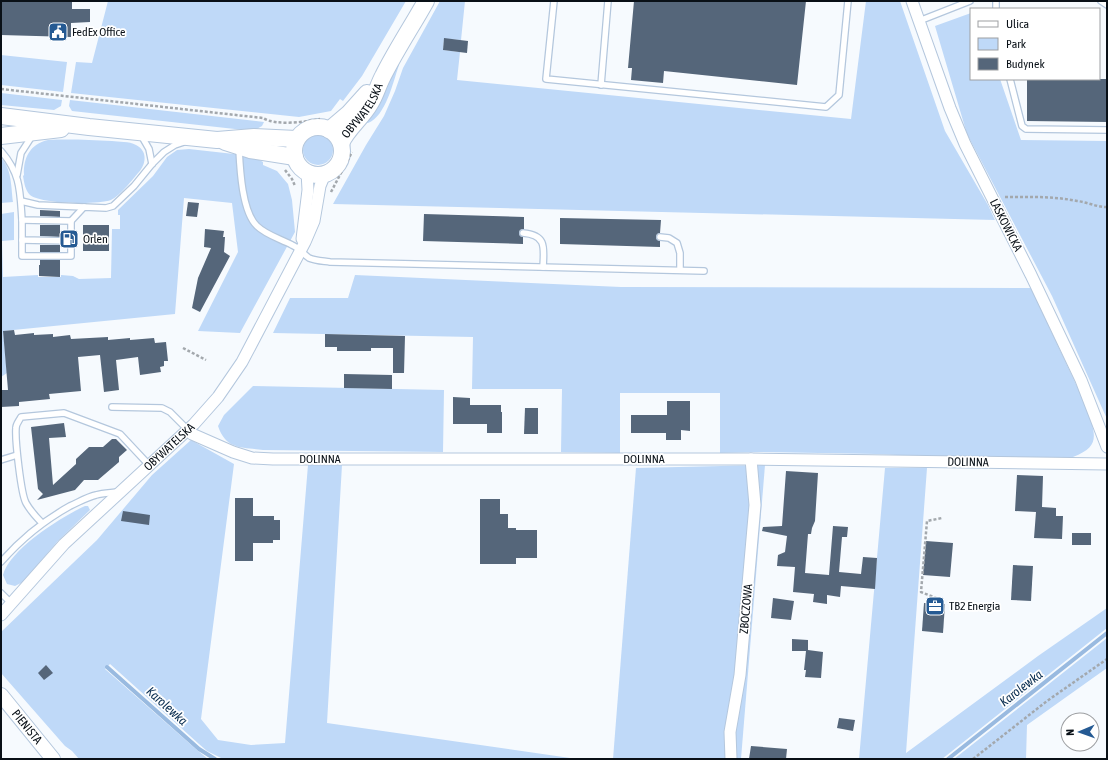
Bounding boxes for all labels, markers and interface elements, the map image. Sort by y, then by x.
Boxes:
legend [970,8,1100,80]
text: Ulica [1006,17,1029,31]
public building icon: FedEx Office [47,21,69,43]
place label: FedEx Office [72,25,125,39]
text: Park [1006,37,1027,51]
text: Budynek [1006,57,1045,71]
street label: OBYWATELSKA [339,81,386,141]
street label: LASKOWICKA [987,196,1025,254]
fuel station icon: Orlen [58,228,80,250]
place label: Orlen [83,232,108,246]
street label: OBYWATELSKA [141,420,197,474]
street label: DOLINNA [299,452,341,466]
street label: DOLINNA [623,452,665,466]
street label: DOLINNA [947,455,989,469]
street label: ZBOCZOWA [737,583,755,635]
office icon: TB2 Energia [924,595,946,617]
place label: TB2 Energia [949,599,1000,613]
water label: Karolewka [997,667,1045,709]
water label: Karolewka [143,684,191,728]
street label: PIENISTA [9,707,45,747]
north arrow [1060,712,1100,752]
text: N [1064,729,1076,736]

